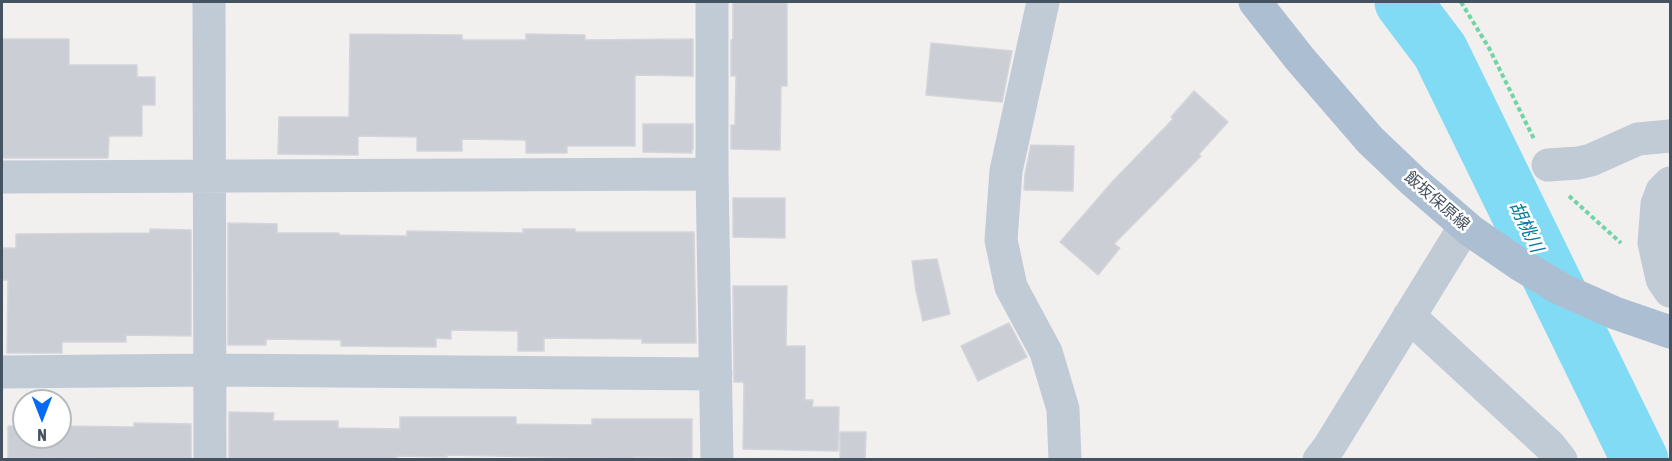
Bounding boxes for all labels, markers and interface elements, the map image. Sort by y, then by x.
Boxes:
street label: 飯坂保原線 [1401,168,1473,234]
water label: 胡桃川 [1504,198,1548,256]
north arrow [12,389,72,449]
text: N [37,426,47,444]

